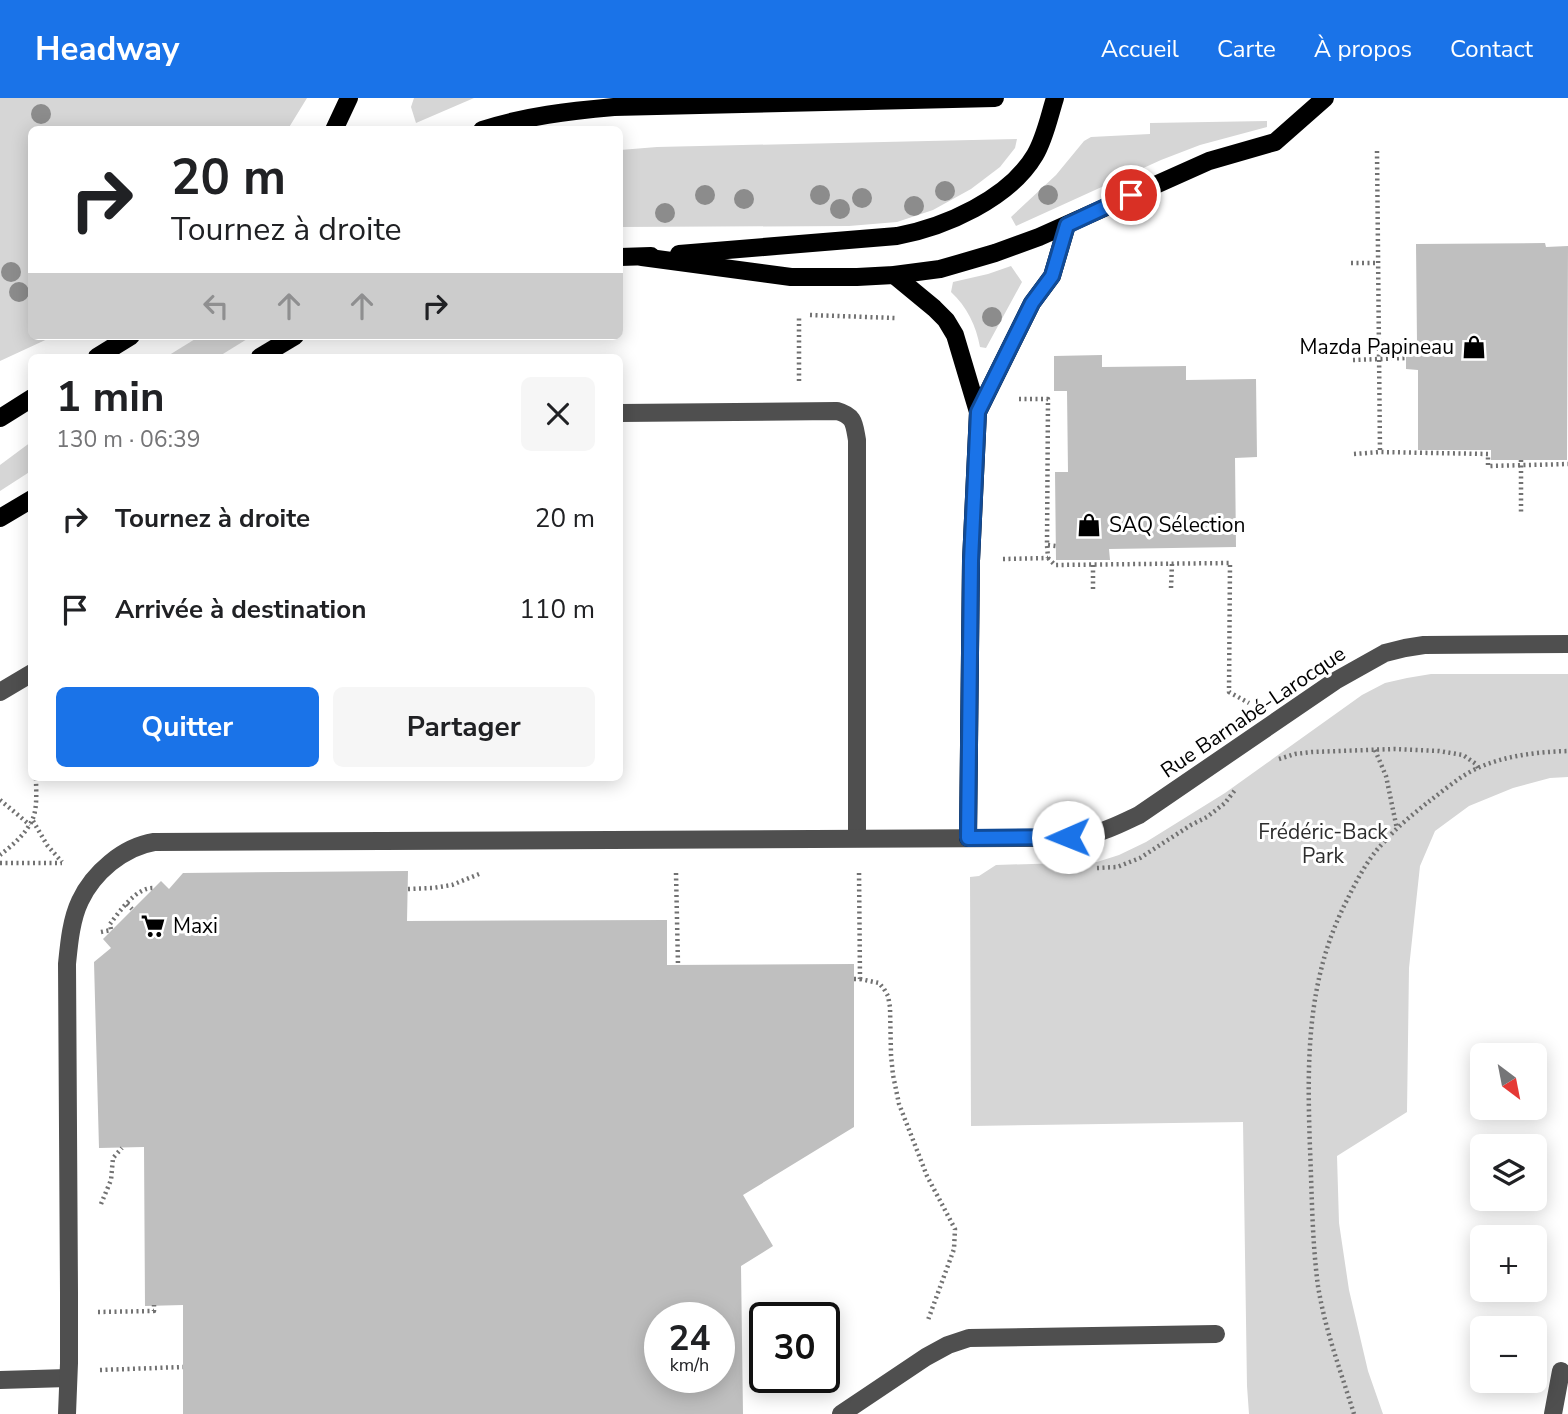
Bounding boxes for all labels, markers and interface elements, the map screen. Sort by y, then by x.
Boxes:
text: Headway [35,27,179,72]
text: Accueil [1101,33,1179,65]
text: Carte [1217,33,1276,65]
text: À propos [1314,33,1412,65]
text: Contact [1450,33,1533,65]
text: 20 m [171,144,286,211]
icon: right [56,154,147,245]
pin [1101,165,1161,225]
icon: arrive [1112,176,1150,214]
text: Tournez à droite [171,208,402,251]
icon: left [197,287,235,325]
icon: ahead [270,287,308,325]
icon: ahead [343,287,381,325]
icon: right [416,287,454,325]
place label: Mazda Papineau [1300,333,1454,361]
shop icon: Mazda Papineau [1460,333,1488,361]
text: 1 min [56,369,165,426]
button: close [521,377,595,451]
text: 130 m · 06:39 [56,424,201,455]
icon: right [56,500,94,538]
text: Tournez à droite [115,501,310,536]
text: 20 m [535,501,595,536]
shop icon: SAQ Sélection [1075,511,1103,539]
place label: SAQ Sélection [1109,511,1245,539]
icon: arrive [56,591,94,629]
text: Arrivée à destination [115,592,366,627]
text: 110 m [519,592,595,627]
street label: Rue Barnabé-Larocque [1155,640,1351,784]
button: Quitter [56,687,319,767]
button: Partager [333,687,595,767]
position arrow [1031,800,1105,874]
park label: Frédéric-Back Park [1258,818,1388,870]
supermarket icon: Maxi [139,912,167,940]
place label: Maxi [173,912,218,940]
north arrow [1470,1043,1547,1120]
map controls [1470,1043,1547,1393]
button: layers [1470,1134,1547,1211]
button: + [1470,1225,1547,1302]
speed limit sign: 30 [749,1302,840,1393]
text: 24 [668,1315,711,1362]
button: − [1470,1316,1547,1393]
text: km/h [670,1353,709,1377]

